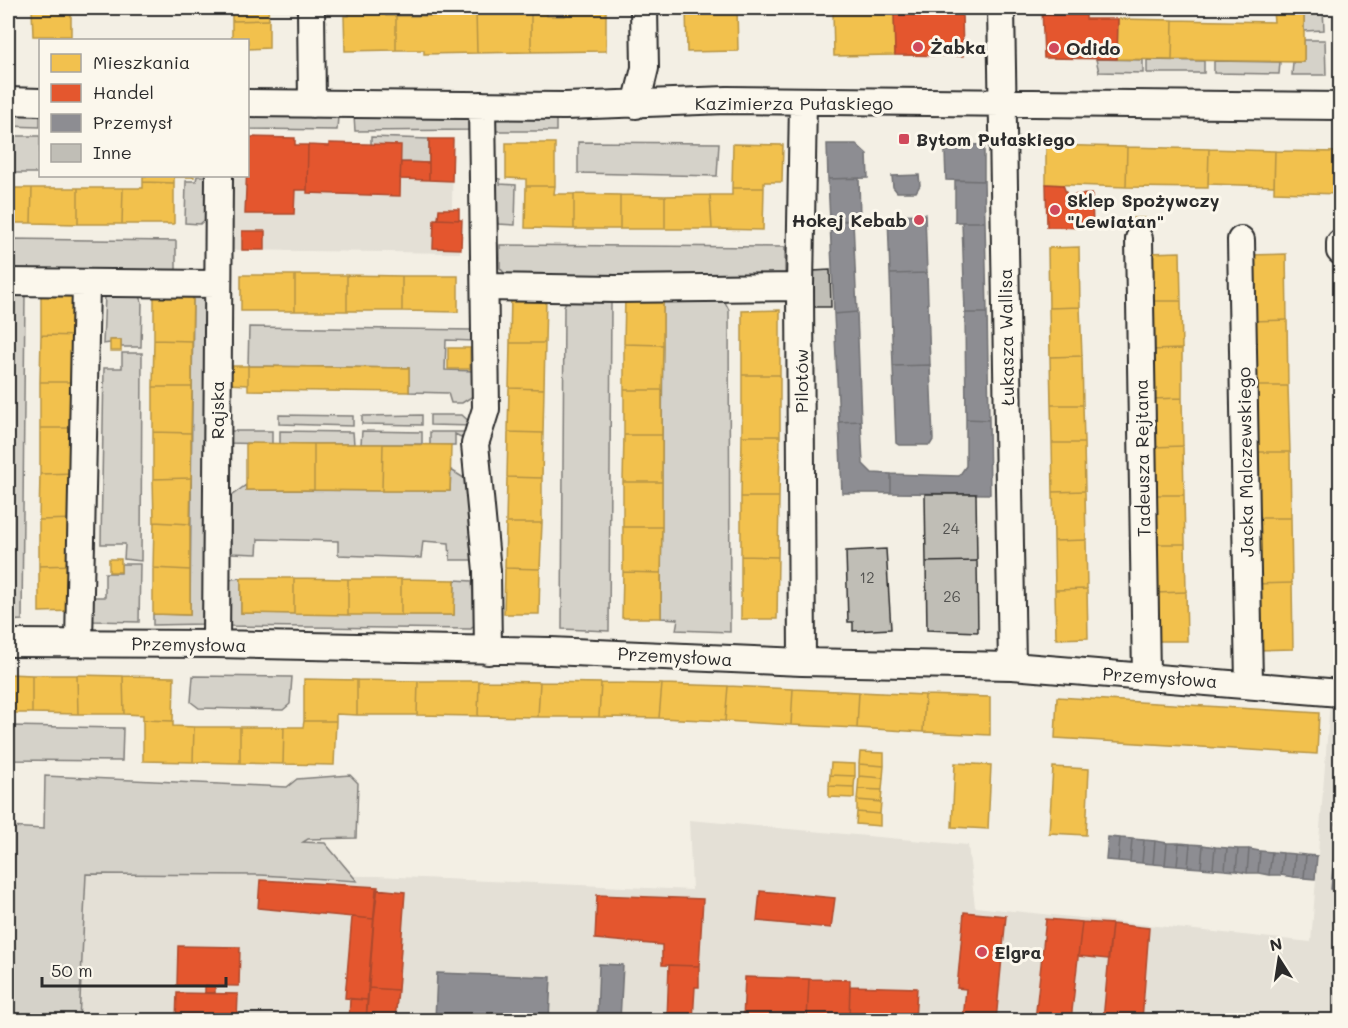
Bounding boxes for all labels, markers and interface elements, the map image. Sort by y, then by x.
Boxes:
place label: Żabka [930,35,986,59]
place label: Odido [1066,36,1120,60]
legend [39,39,249,177]
marker: Żabka [911,40,925,54]
marker: Odido [1047,41,1061,55]
text: Mieszkania [93,50,190,74]
text: Handel [93,80,154,104]
street label: Kazimierza Pułaskiego [695,91,894,115]
text: Przemysł [93,110,173,134]
place label: Bytom Pułaskiego [916,127,1075,151]
marker: Bytom Pułaskiego [897,132,911,146]
text: Inne [93,140,132,164]
place label: Sklep Spożywczy "Lewiatan" [1067,188,1220,233]
marker: Sklep Spożywczy "Lewiatan" [1048,203,1062,217]
place label: Hokej Kebab [791,208,907,232]
marker: Hokej Kebab [912,213,926,227]
street label: Łukasza Wallisa [993,268,1019,406]
street label: Pilotów [789,349,813,413]
street label: Jacka Malczewskiego [1231,366,1259,557]
street label: Tadeusza Rejtana [1129,379,1155,537]
street label: Rajska [205,381,229,439]
house number: 24 [942,518,960,538]
house number: 12 [859,567,875,587]
house number: 26 [943,586,961,606]
street label: Przemysłowa [131,631,247,657]
street label: Przemysłowa [617,641,733,671]
street label: Przemysłowa [1102,661,1218,693]
north arrow [1249,929,1309,989]
text: N [1268,932,1284,955]
place label: Elgra [994,940,1042,964]
marker: Elgra [975,945,989,959]
scale bar [42,950,226,988]
text: 50 m [51,958,93,982]

